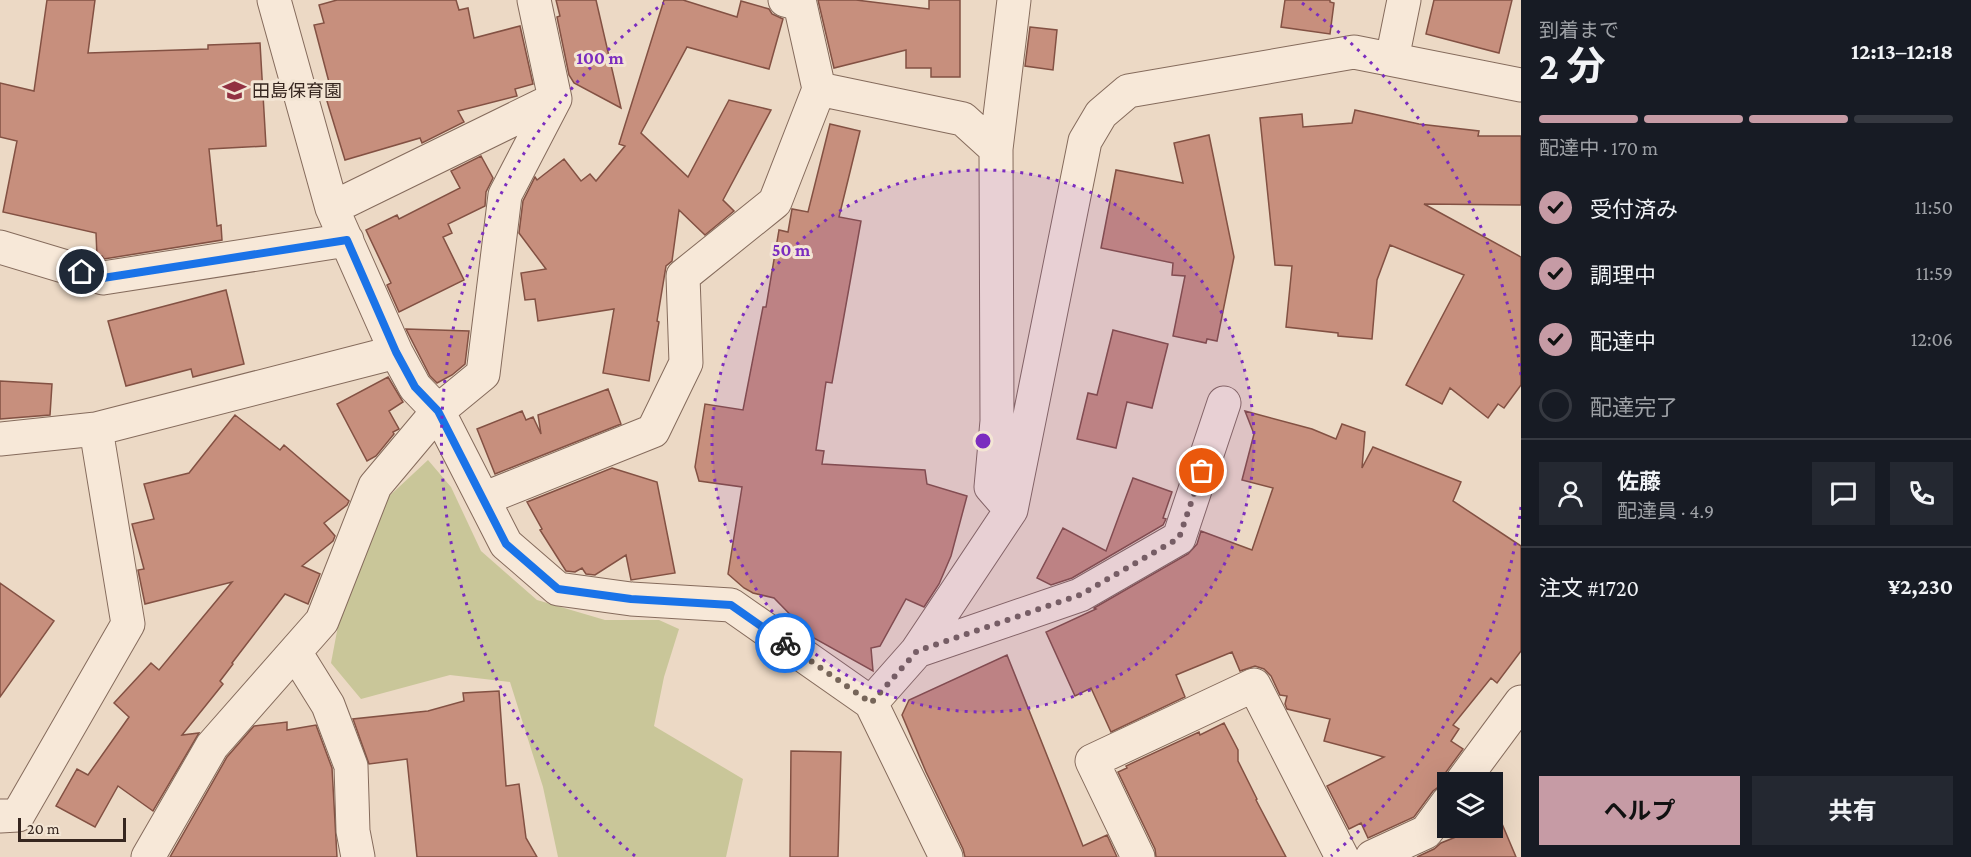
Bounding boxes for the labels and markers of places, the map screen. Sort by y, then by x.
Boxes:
school or university icon: 田島保育園 [221,78,247,104]
place label: 田島保育園 [252,81,342,101]
pin [56,246,107,297]
centre of rings [973,431,993,451]
pin [1176,445,1227,496]

